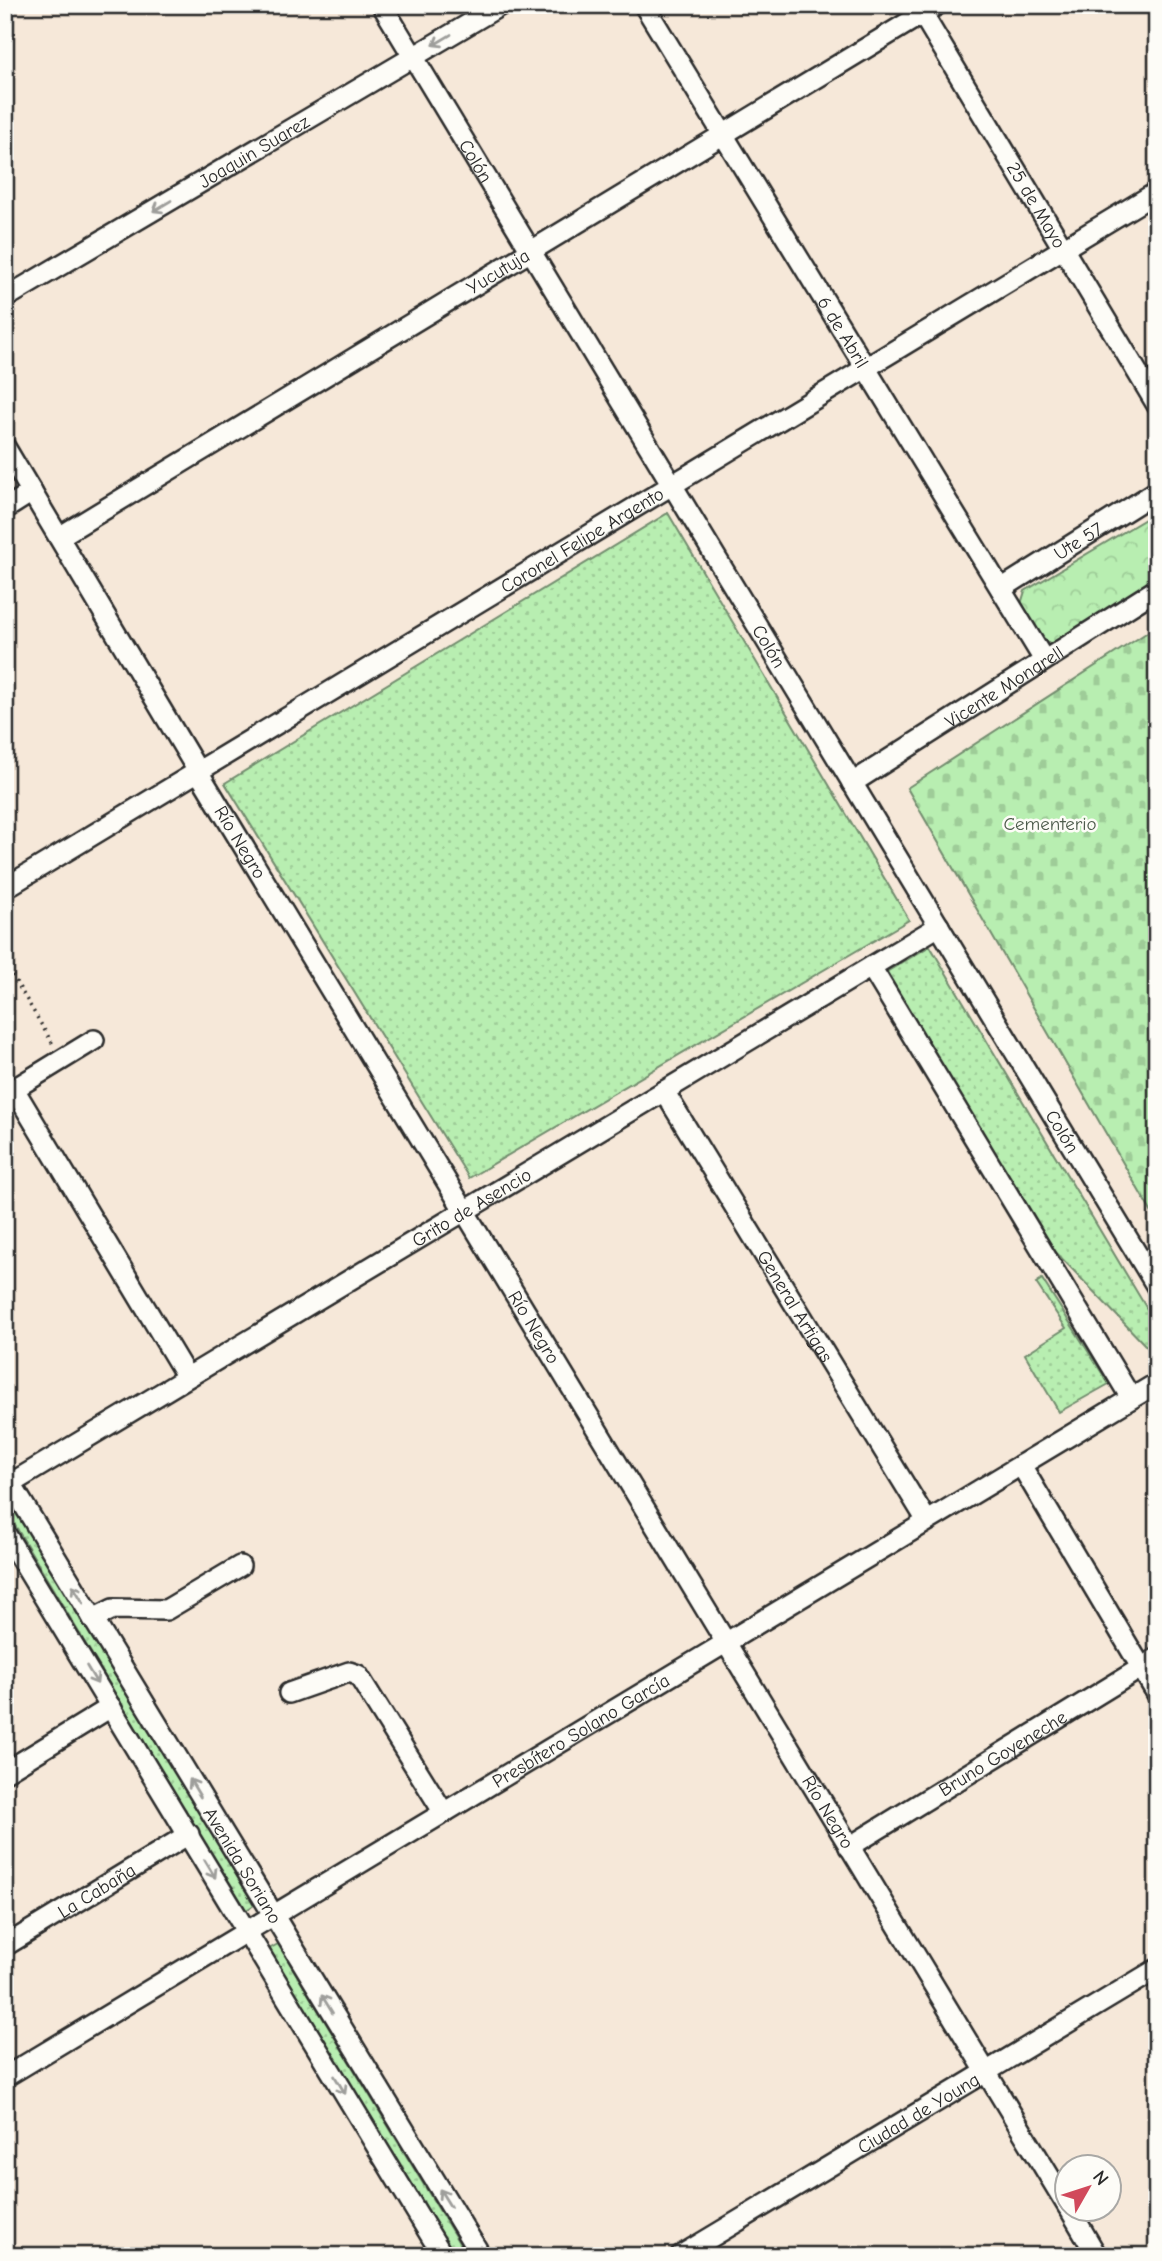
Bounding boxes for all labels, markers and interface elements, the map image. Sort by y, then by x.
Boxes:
one-way arrow [433,33,453,47]
street label: Joaquin Suarez [195,111,313,193]
street label: Colón [454,136,497,187]
street label: 25 de Mayo [1002,158,1070,252]
one-way arrow [153,199,173,213]
street label: Yucutuja [463,245,534,299]
street label: 6 de Abril [813,293,873,372]
street label: Coronel Felipe Argento [497,483,668,598]
street label: Ute 57 [1050,518,1107,565]
street label: Colón [747,621,790,672]
street label: Vicente Mongrell [941,641,1068,733]
street label: Río Negro [209,802,270,883]
park label: Cementerio [1003,813,1097,835]
street label: Colón [1041,1106,1083,1157]
street label: Grito de Asencio [408,1163,536,1252]
street label: General Artigas [752,1247,837,1366]
street label: Río Negro [503,1287,564,1368]
one-way arrow [70,1584,84,1604]
one-way arrow [85,1664,99,1684]
street label: Presbítero Solano García [488,1669,674,1793]
street label: Bruno Goyeneche [935,1706,1071,1801]
street label: Río Negro [797,1772,858,1853]
one-way arrow [188,1779,202,1799]
street label: Avenida Soriano [199,1804,286,1928]
street label: La Cabaña [54,1859,140,1923]
one-way arrow [203,1859,217,1879]
one-way arrow [319,1994,333,2014]
street label: Ciudad de Young [854,2068,984,2159]
one-way arrow [333,2074,347,2094]
north arrow [1054,2152,1124,2222]
text: N [1088,2166,1113,2190]
one-way arrow [438,2188,452,2208]

